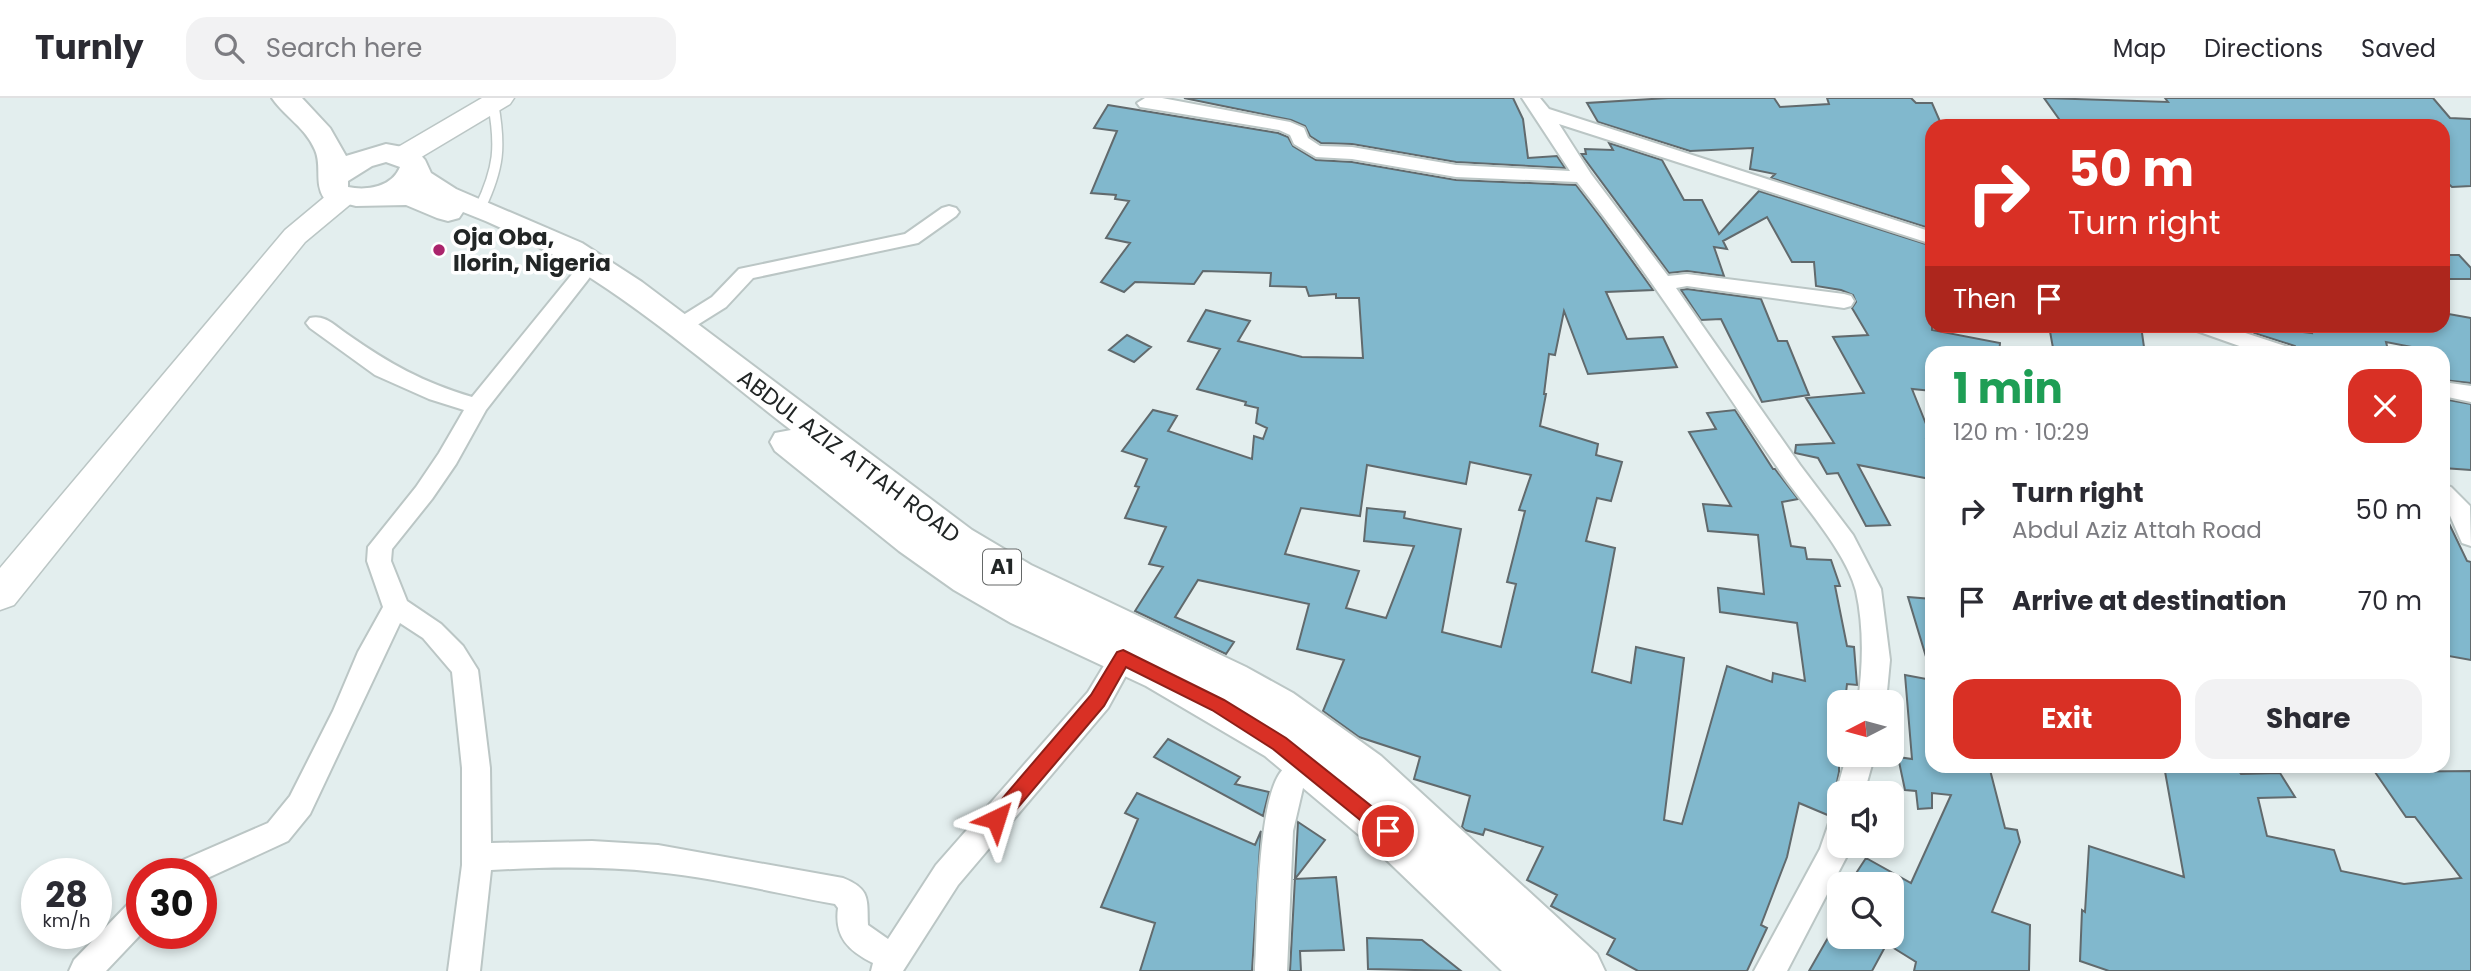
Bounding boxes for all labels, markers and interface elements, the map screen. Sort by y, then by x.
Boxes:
search box [186,17,676,80]
text: Turnly [35,24,144,71]
icon: search [210,29,248,67]
text: Search here [266,30,422,66]
text: Map [2113,32,2166,65]
text: Directions [2204,32,2323,65]
text: Saved [2361,32,2436,65]
text: 50 m [2068,135,2194,203]
icon: right [1953,147,2044,238]
text: Turn right [2068,200,2220,245]
place label: Oja Oba, Ilorin, Nigeria [453,221,611,279]
marker: Oja Oba, Ilorin, Nigeria [431,242,447,258]
icon: arrive [2030,280,2068,318]
text: Then [1953,281,2016,317]
text: 1 min [1953,359,2063,418]
street label: ABDUL AZIZ ATTAH ROAD [731,362,967,550]
button: close [2348,369,2422,443]
text: 120 m · 10:29 [1953,416,2089,448]
text: Turn right [2012,475,2144,511]
icon: right [1953,492,1991,530]
text: 50 m [2356,492,2422,528]
text: Abdul Aziz Attah Road [2012,514,2262,546]
road number: A1 [983,550,1021,584]
icon: arrive [1953,583,1991,621]
text: Arrive at destination [2012,583,2287,619]
text: 70 m [2358,583,2422,619]
button: Exit [1953,679,2181,759]
button: Share [2195,679,2422,759]
north arrow [1827,690,1904,766]
map controls [1827,690,1904,949]
button: sound [1827,781,1904,858]
position arrow [959,782,1033,856]
pin [1358,801,1418,861]
icon: arrive [1369,812,1407,850]
speed limit sign: 30 [126,858,217,949]
text: 28 [45,870,88,919]
button: search [1827,872,1904,949]
text: km/h [43,908,90,933]

